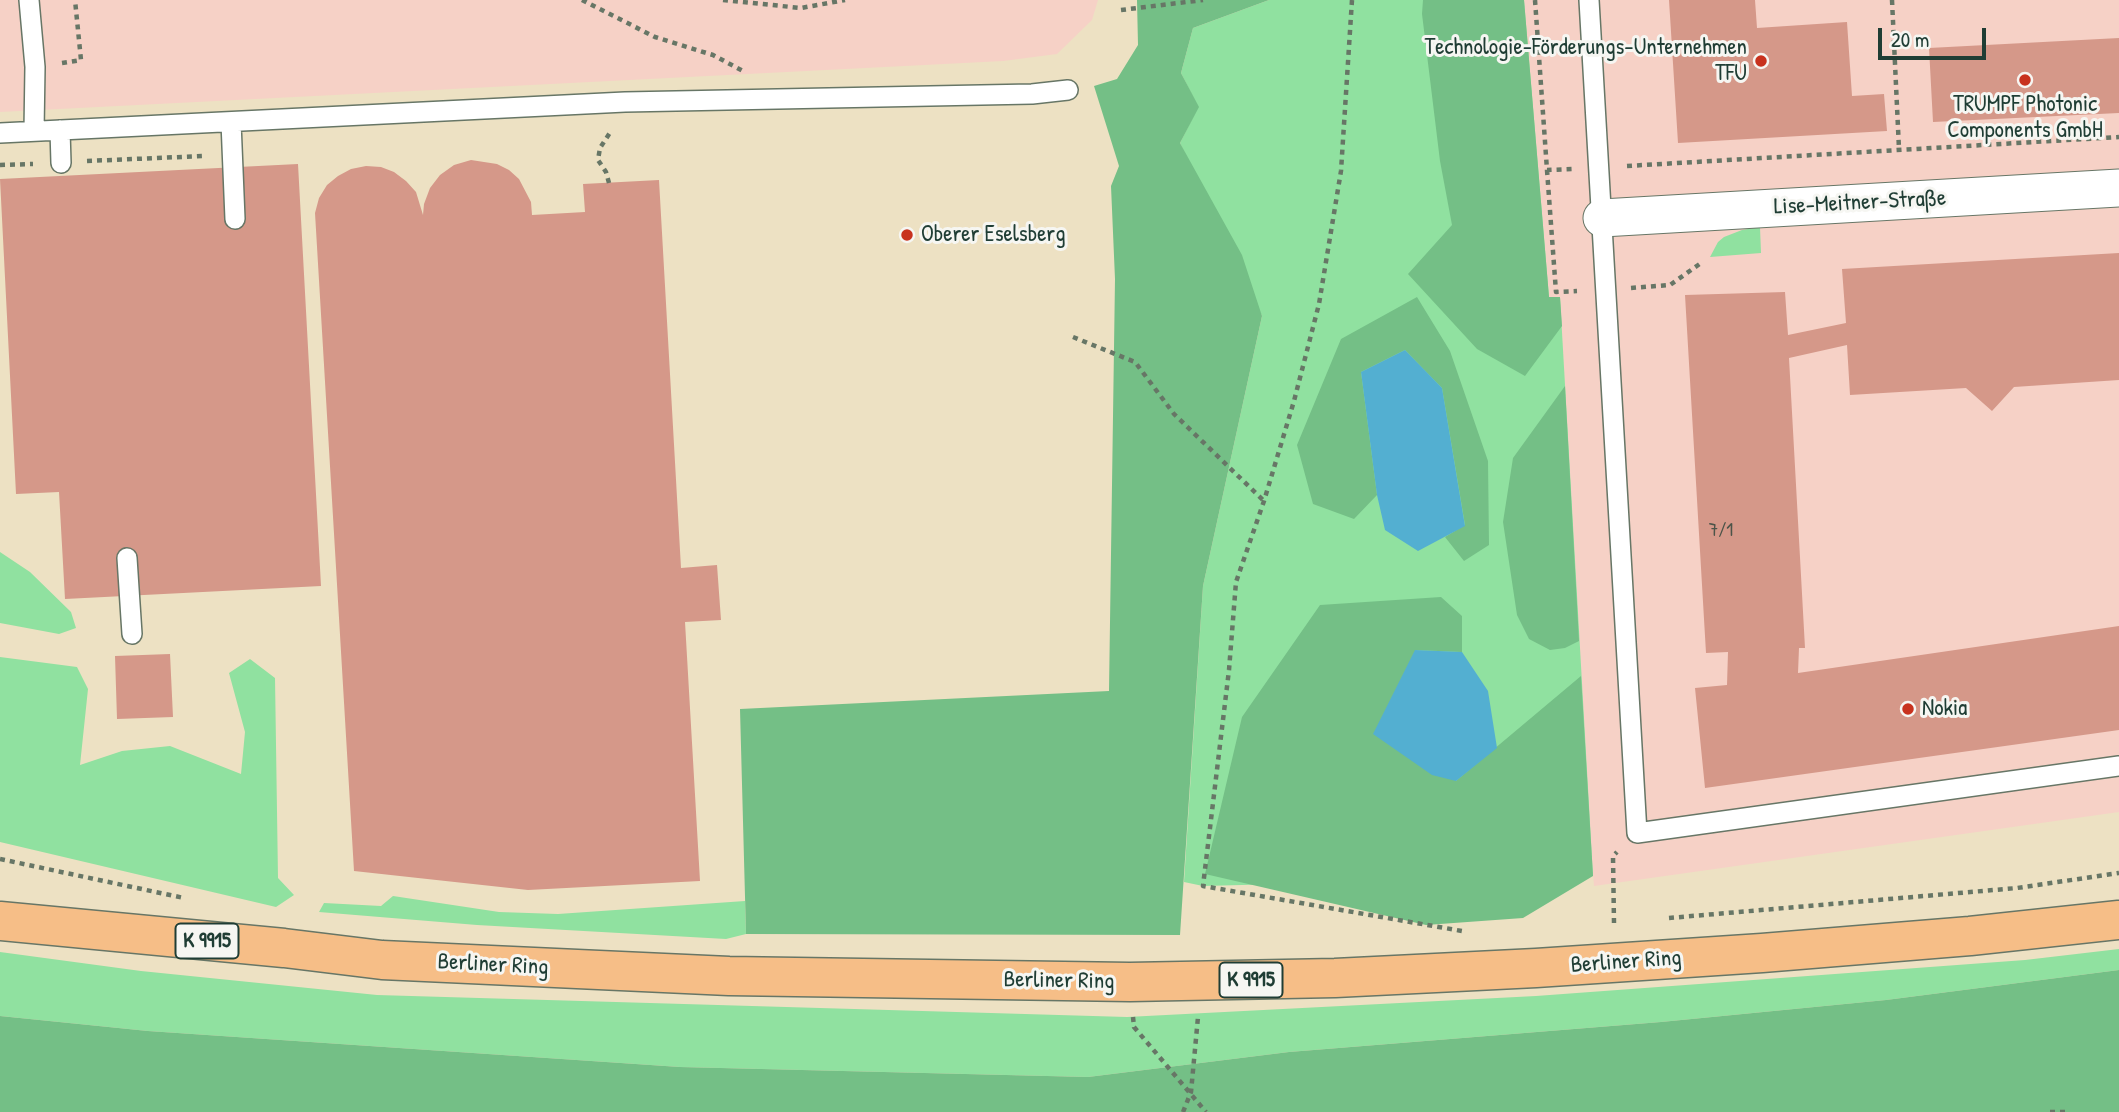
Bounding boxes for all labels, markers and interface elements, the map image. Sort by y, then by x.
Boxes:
scale bar [1881,14,1990,58]
text: 20 m [1891,25,1929,54]
place label: Technologie-Förderungs-Unternehmen TFU [1425,34,1747,88]
marker: Technologie-Förderungs-Unternehmen TFU [1753,53,1769,69]
marker: TRUMPF Photonic Components GmbH [2017,72,2033,88]
place label: TRUMPF Photonic Components GmbH [1947,91,2103,145]
street label: Lise-Meitner-Straße [1773,185,1947,221]
place label: Oberer Eselsberg [921,221,1065,249]
marker: Oberer Eselsberg [899,227,915,243]
house number: 7/1 [1709,520,1733,542]
place label: Nokia [1922,695,1967,723]
marker: Nokia [1900,701,1916,717]
road number: K 9915 [176,923,238,958]
street label: Berliner Ring [1570,944,1682,980]
street label: Berliner Ring [437,948,549,982]
road number: K 9915 [1220,962,1282,998]
street label: Berliner Ring [1003,966,1115,996]

